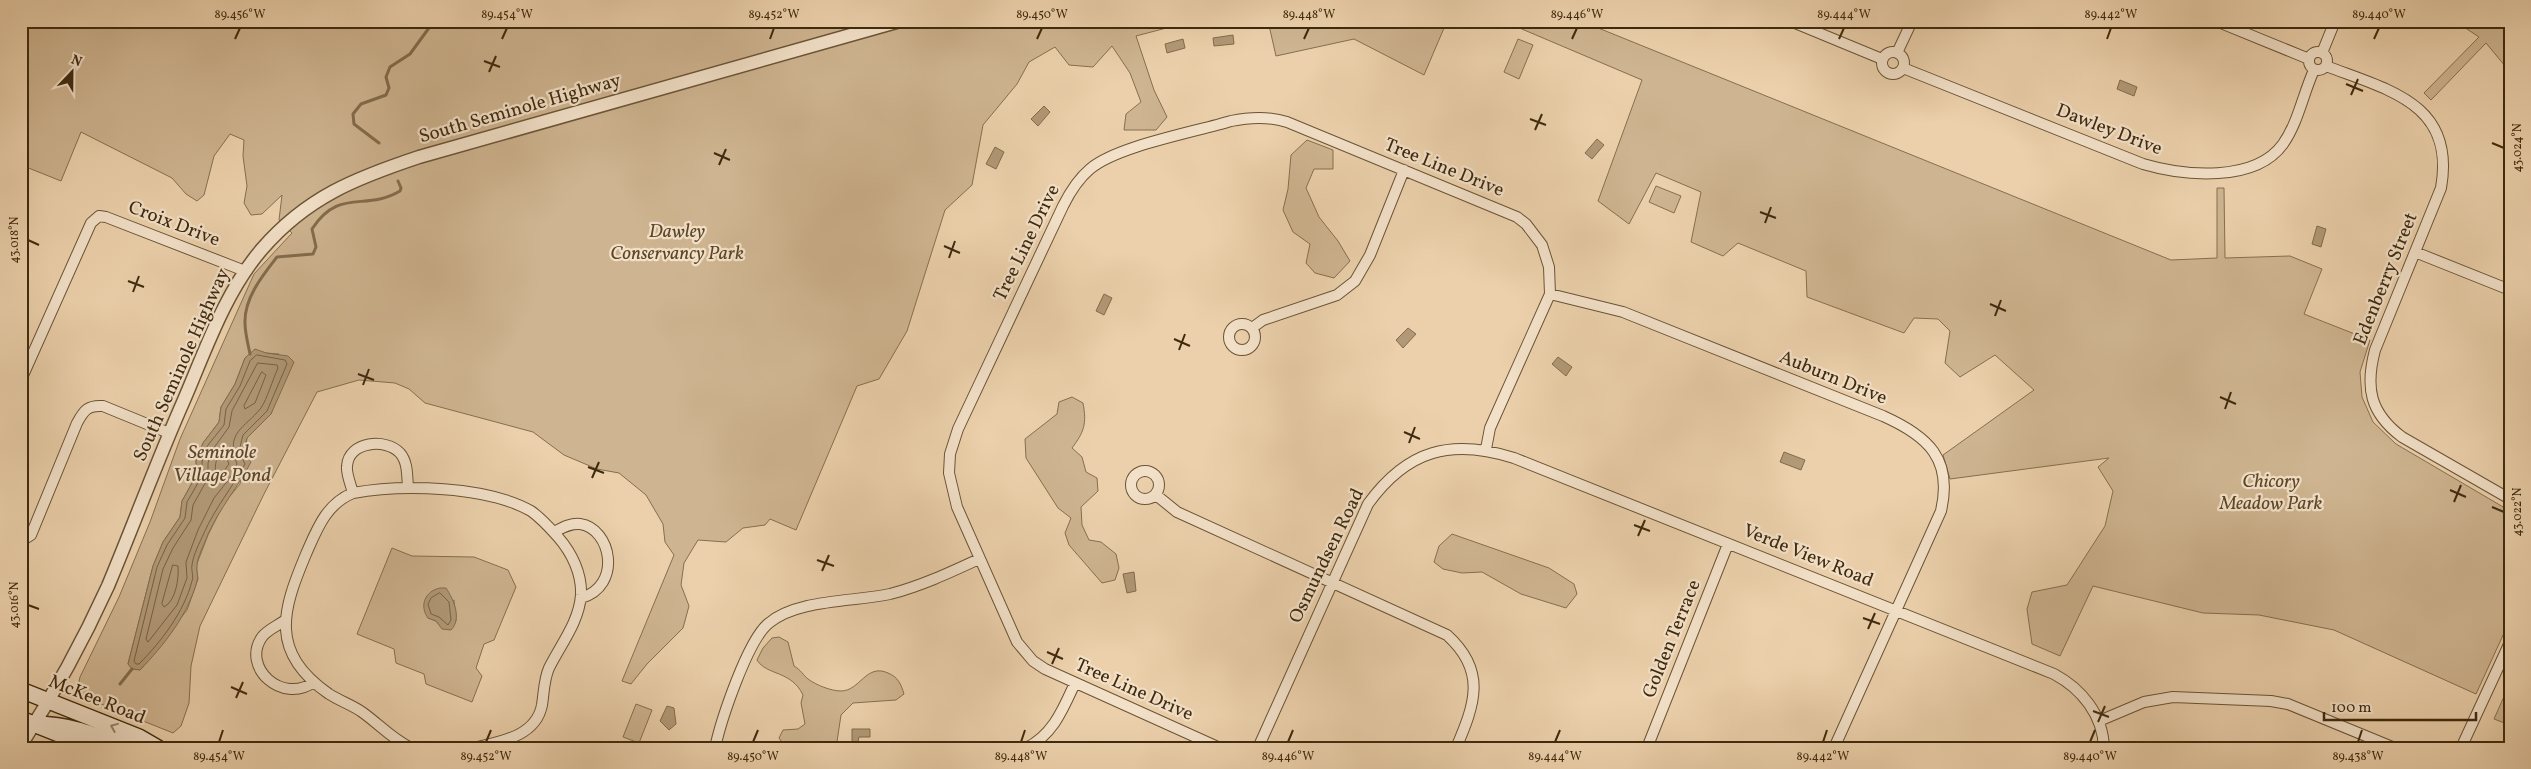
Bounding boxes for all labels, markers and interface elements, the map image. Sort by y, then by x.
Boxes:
text: 89.456°W [215,7,265,23]
text: 89.454°W [481,7,533,23]
text: 89.452°W [748,7,800,23]
text: 89.450°W [1016,7,1068,23]
text: 89.448°W [1283,7,1335,23]
text: 89.446°W [1551,7,1603,23]
text: 89.444°W [1817,7,1871,23]
text: 89.442°W [2085,7,2137,23]
text: 89.440°W [2352,7,2406,23]
north arrow [48,48,98,98]
text: N [68,51,85,72]
street label: South Seminole Highway [416,68,624,150]
street label: Dawley Drive [2052,98,2166,162]
text: 43.024°N [2510,123,2526,173]
street label: Tree Line Drive [1380,132,1508,204]
street label: Tree Line Drive [987,180,1067,306]
street label: Croix Drive [124,195,224,253]
street label: Edenberry Street [2348,208,2425,349]
text: 43.018°N [7,216,23,264]
park label: Dawley Conservancy Park [610,219,744,267]
street label: South Seminole Highway [128,264,236,466]
street label: Auburn Drive [1775,345,1891,411]
water label: Seminole Village Pond [173,439,271,490]
park label: Chicory Meadow Park [2219,469,2323,517]
street label: Osmundsen Road [1283,484,1371,628]
text: 43.022°N [2510,487,2526,536]
street label: Verde View Road [1739,518,1877,594]
street label: Golden Terrace [1636,576,1708,702]
text: 43.016°N [7,581,23,629]
street label: Tree Line Drive [1071,652,1197,728]
street label: McKee Road [45,669,149,731]
scale bar [2324,689,2476,721]
text: 100 m [2331,698,2371,719]
one-way arrow [110,723,119,733]
text: 89.454°W [193,749,245,765]
text: 89.452°W [460,749,512,765]
text: 89.450°W [727,749,779,765]
text: 89.448°W [995,749,1047,765]
text: 89.446°W [1262,749,1314,765]
text: 89.444°W [1528,749,1582,765]
text: 89.442°W [1797,749,1849,765]
text: 89.440°W [2063,749,2117,765]
text: 89.438°W [2332,749,2384,765]

